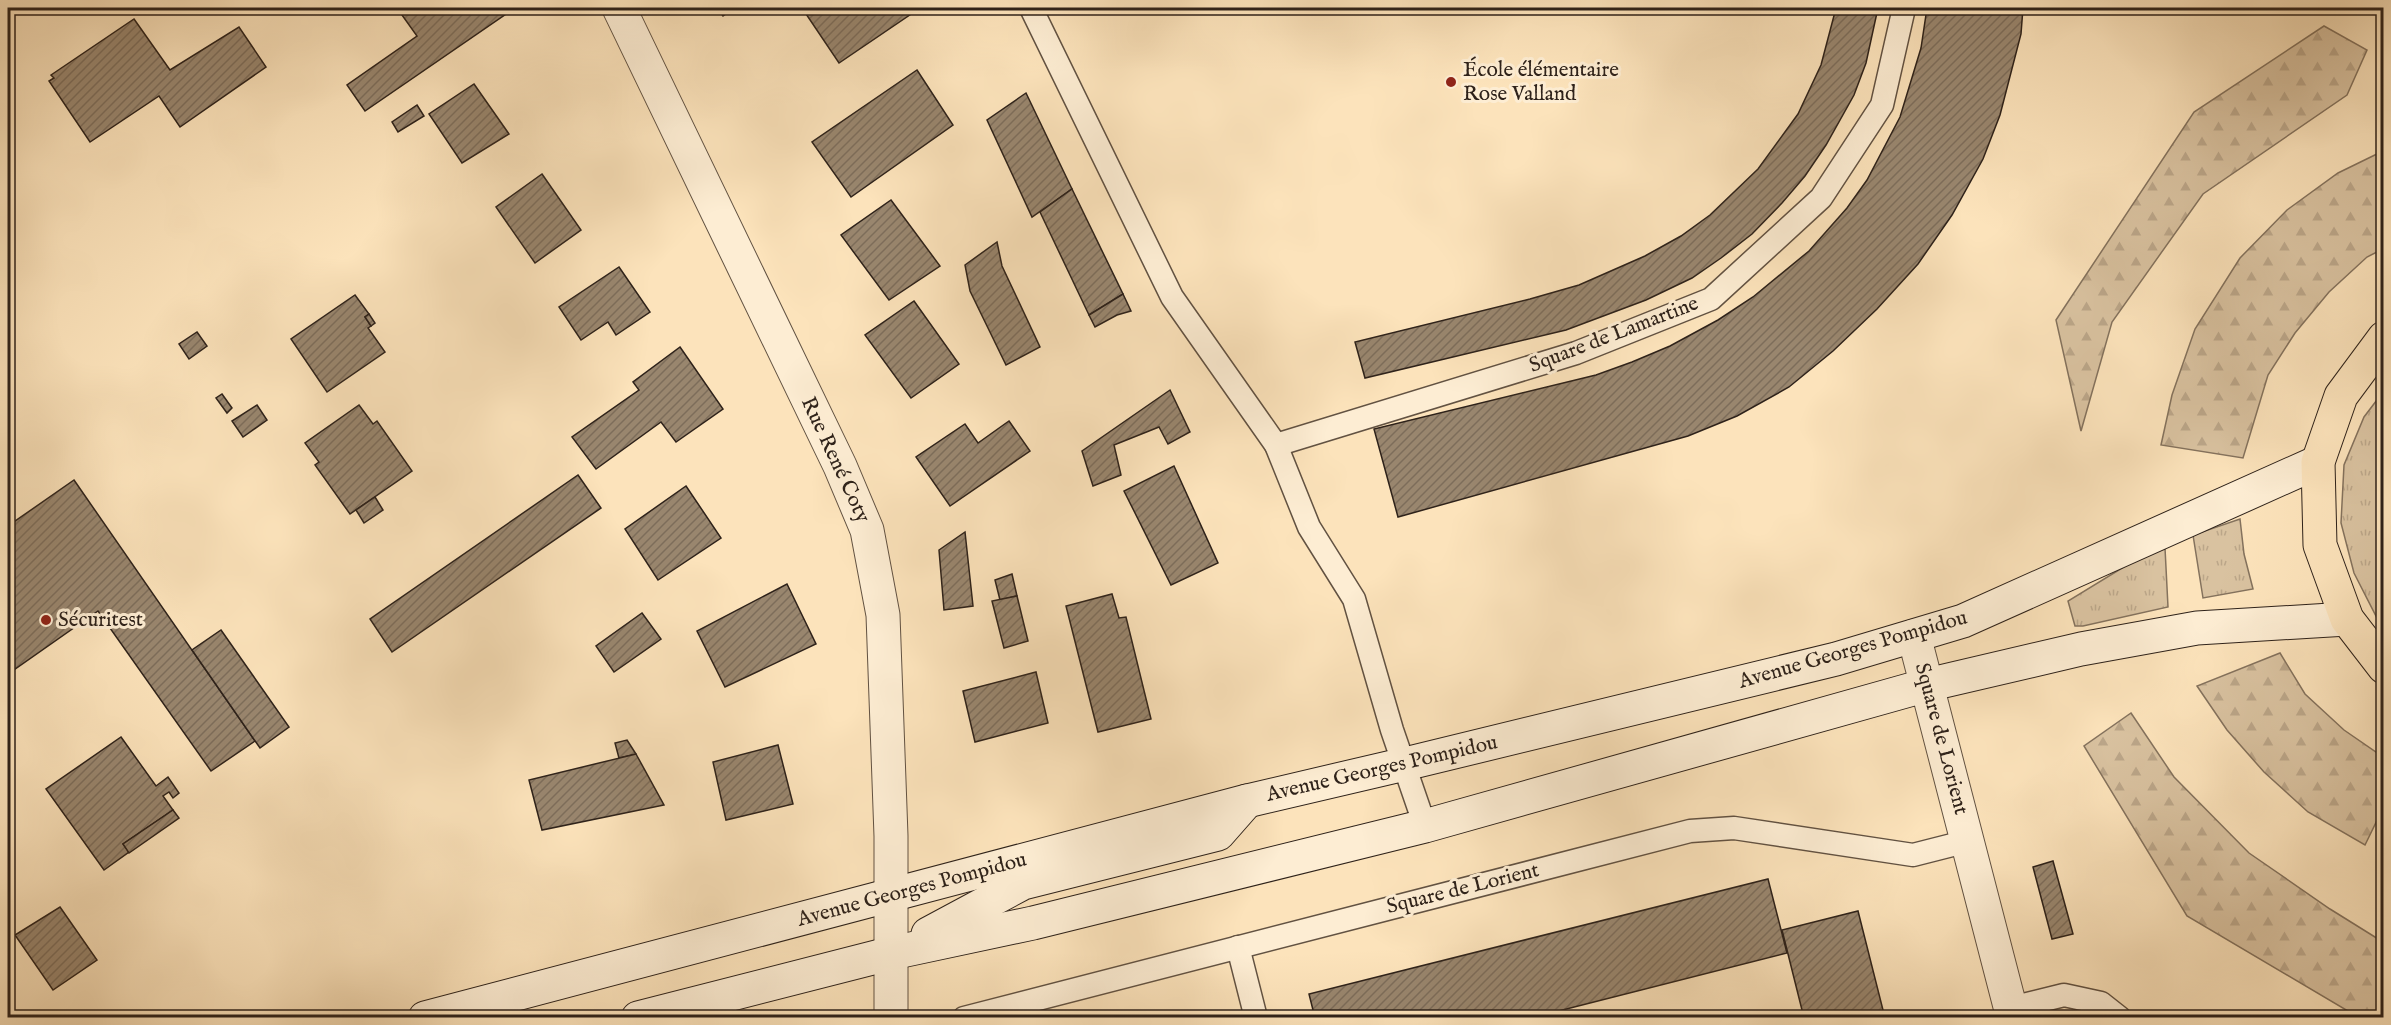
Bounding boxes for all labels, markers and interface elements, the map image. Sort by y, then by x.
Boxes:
place label: École élémentaire Rose Valland [1463,56,1619,108]
marker: École élémentaire Rose Valland [1444,75,1458,89]
street label: Square de Lamartine [1526,290,1703,380]
street label: Rue René Coty [794,393,876,528]
street label: Avenue Georges Pompidou [1735,604,1970,696]
place label: Sécuritest [58,607,143,634]
marker: Sécuritest [39,613,53,627]
street label: Square de Lorient [1908,660,1974,818]
street label: Avenue Georges Pompidou [1263,729,1500,809]
street label: Avenue Georges Pompidou [793,846,1030,934]
street label: Square de Lorient [1384,857,1542,921]

